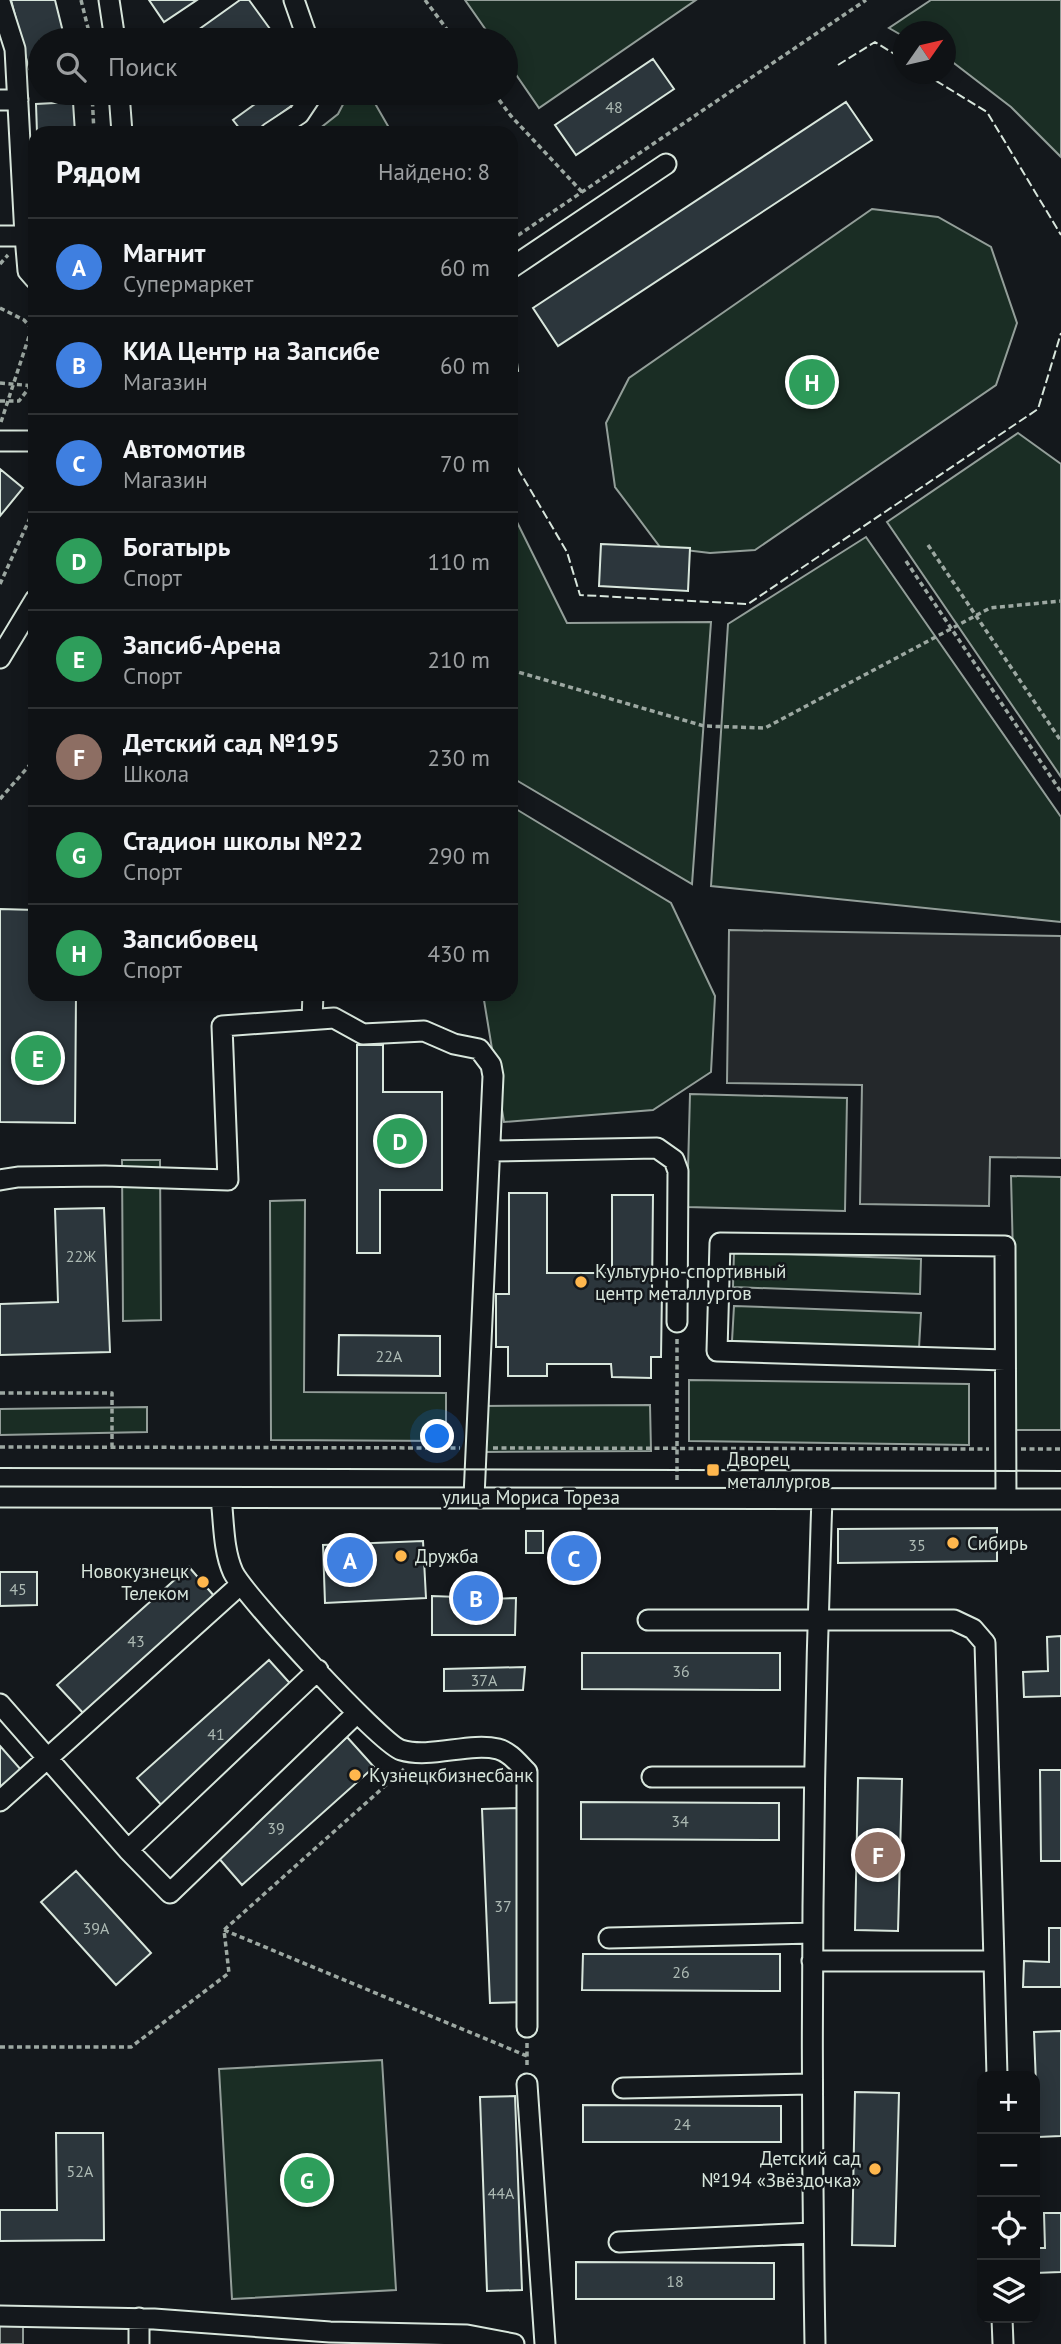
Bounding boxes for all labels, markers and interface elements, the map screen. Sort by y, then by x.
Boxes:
north arrow [893,21,956,84]
search box [28,28,518,105]
icon: search [52,48,90,86]
text: Поиск [108,50,177,83]
house number: 48 [605,97,623,117]
text: Рядом [56,152,141,191]
text: Найдено: 8 [378,157,490,186]
text: Магнит [123,236,205,269]
text: A [72,253,86,282]
text: 60 m [440,253,490,282]
text: Супермаркет [123,269,253,298]
text: КИА Центр на Запсибе [123,334,380,367]
text: B [72,351,86,380]
text: 60 m [440,351,490,380]
pin: H [789,356,835,408]
text: Магазин [123,367,208,396]
text: Автомотив [123,432,246,465]
text: C [73,449,85,478]
text: 70 m [440,449,490,478]
text: Магазин [123,465,208,494]
text: Богатырь [123,530,230,563]
text: D [72,547,86,576]
text: 110 m [428,547,490,576]
text: Спорт [123,563,182,592]
text: Запсиб-Арена [123,628,281,661]
text: E [73,645,85,674]
text: 210 m [428,645,490,674]
text: Спорт [123,661,182,690]
text: Детский сад №195 [123,726,340,759]
text: F [73,743,85,772]
text: 230 m [428,743,490,772]
text: Школа [123,759,189,788]
text: Стадион школы №22 [123,824,363,857]
text: G [72,841,86,870]
text: 290 m [428,841,490,870]
text: Спорт [123,857,182,886]
text: Запсибовец [123,922,258,955]
text: H [72,939,86,968]
text: 430 m [428,939,490,968]
text: Спорт [123,955,182,984]
pin: E [15,1032,61,1084]
pin: D [377,1115,423,1167]
house number: 22Ж [66,1246,96,1266]
place label: Культурно-спортивный центр металлургов [595,1259,786,1305]
marker: Культурно-спортивный центр металлургов [573,1274,589,1290]
house number: 22А [376,1346,403,1366]
your location [420,1419,454,1453]
place label: Дворец металлургов [727,1447,831,1493]
marker: Дворец металлургов [705,1462,721,1478]
street label: улица Мориса Тореза [442,1485,620,1509]
place label: Сибирь [967,1531,1028,1555]
pin: C [551,1532,597,1584]
pin: A [327,1534,373,1586]
house number: 35 [908,1535,926,1555]
marker: Сибирь [945,1535,961,1551]
place label: Дружба [415,1544,479,1568]
marker: Дружба [393,1548,409,1564]
place label: Новокузнецк Телеком [81,1559,189,1605]
pin: B [453,1572,499,1624]
marker: Новокузнецк Телеком [195,1574,211,1590]
house number: 45 [9,1579,27,1599]
house number: 43 [127,1631,145,1651]
house number: 36 [672,1661,690,1681]
house number: 37А [471,1670,498,1690]
house number: 41 [207,1724,225,1744]
place label: Кузнецкбизнесбанк [369,1763,533,1787]
marker: Кузнецкбизнесбанк [347,1767,363,1783]
house number: 34 [671,1811,689,1831]
house number: 39 [267,1818,285,1838]
pin: F [855,1829,901,1881]
house number: 37 [494,1896,512,1916]
house number: 39А [83,1918,110,1938]
house number: 26 [672,1962,690,1982]
map controls [977,2071,1040,2323]
button: + [977,2071,1040,2134]
house number: 24 [673,2114,691,2134]
button: − [977,2134,1040,2197]
place label: Детский сад №194 «Звёздочка» [701,2146,861,2192]
pin: G [284,2154,330,2206]
house number: 52А [67,2161,94,2181]
marker: Детский сад №194 «Звёздочка» [867,2161,883,2177]
house number: 44А [488,2183,515,2203]
button: locate [977,2197,1040,2260]
button: layers [977,2260,1040,2323]
house number: 18 [666,2271,684,2291]

